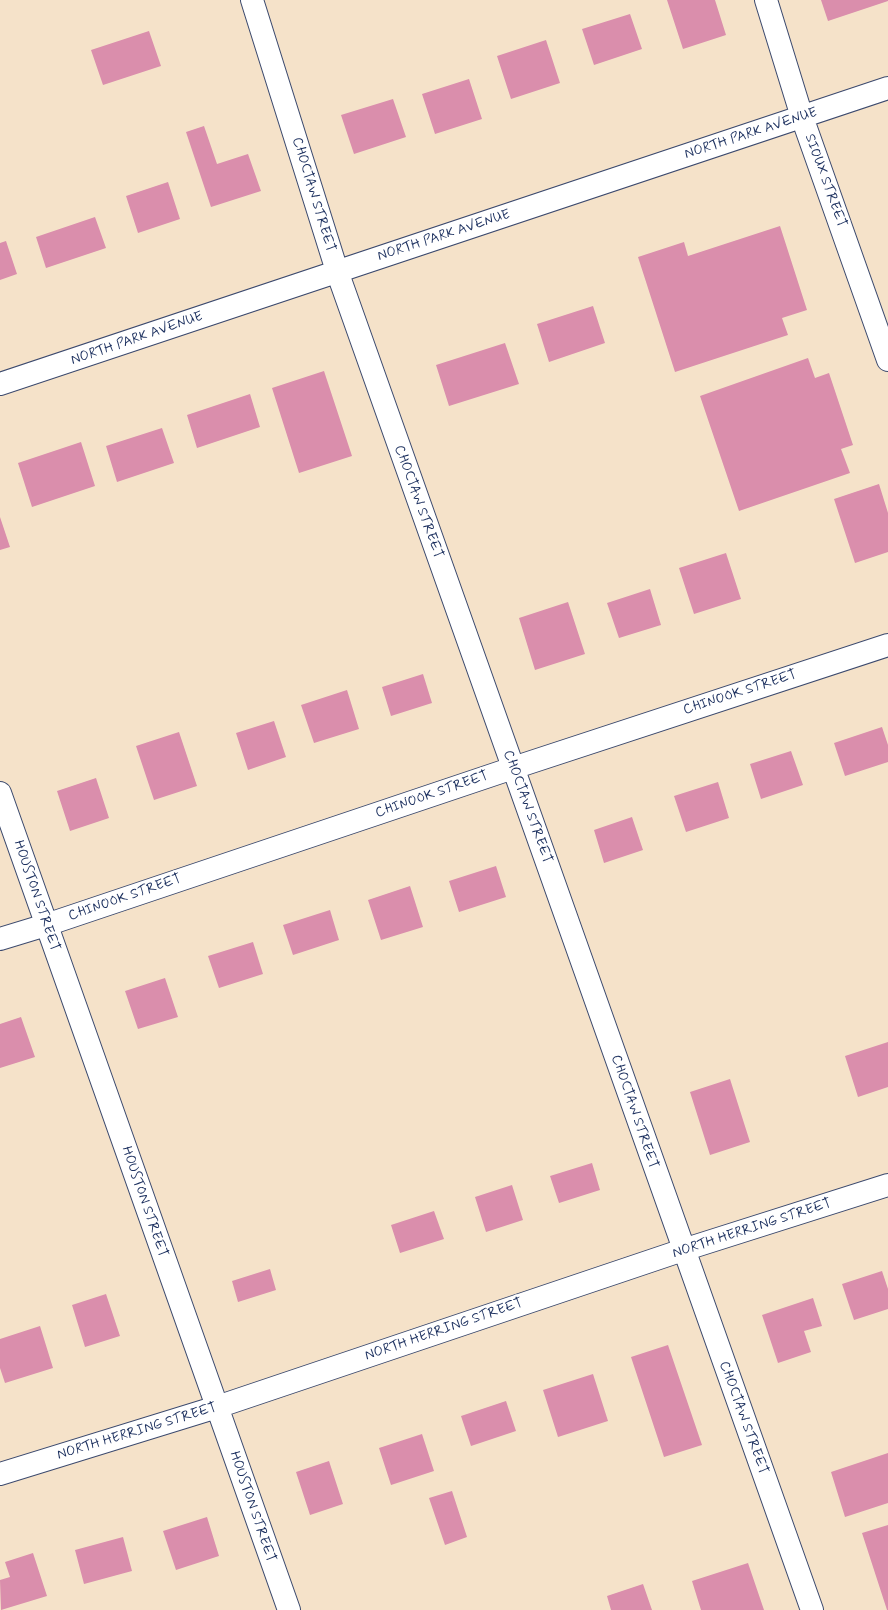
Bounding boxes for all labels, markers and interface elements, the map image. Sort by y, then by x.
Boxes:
street label: NORTH PARK AVENUE [683,105,819,163]
street label: SIOUX STREET [800,132,850,230]
street label: CHOCTAW STREET [288,136,338,254]
street label: NORTH PARK AVENUE [376,207,512,265]
street label: NORTH PARK AVENUE [69,309,205,369]
street label: CHOCTAW STREET [390,443,446,561]
street label: CHINOOK STREET [681,667,799,719]
street label: CHOCTAW STREET [499,748,555,866]
street label: CHINOOK STREET [373,768,491,822]
street label: HOUSTON STREET [9,838,63,954]
street label: CHINOOK STREET [66,871,184,925]
street label: CHOCTAW STREET [607,1053,661,1171]
street label: HOUSTON STREET [117,1144,171,1260]
street label: NORTH HERRING STREET [670,1195,834,1263]
street label: NORTH HERRING STREET [363,1295,525,1365]
street label: CHOCTAW STREET [715,1359,771,1477]
street label: NORTH HERRING STREET [55,1400,219,1464]
street label: HOUSTON STREET [225,1449,279,1565]

